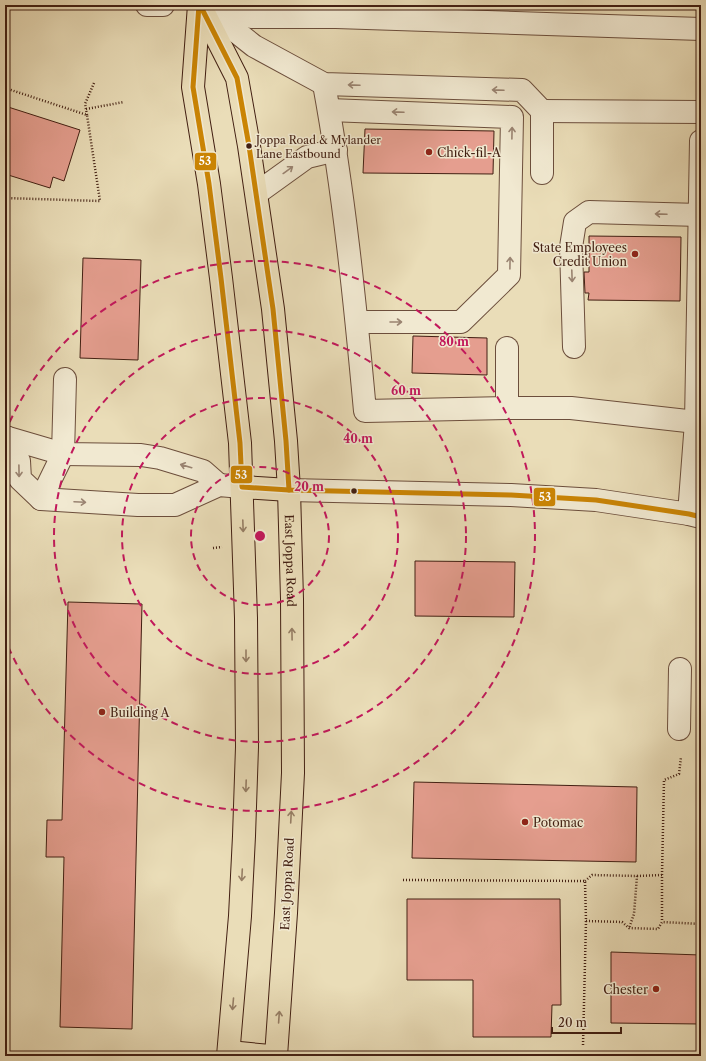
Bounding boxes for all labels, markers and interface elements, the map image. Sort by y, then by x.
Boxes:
one-way arrow [348,82,361,89]
one-way arrow [492,86,505,94]
one-way arrow [392,109,405,116]
one-way arrow [508,127,516,140]
place label: Joppa Road & Mylander Lane Eastbound [254,133,381,161]
marker: Joppa Road & Mylander Lane Eastbound [244,141,254,151]
place label: Chick-fil-A [437,145,502,160]
marker: Chick-fil-A [424,147,434,157]
line badge: 53 [194,152,217,171]
text: 53 [199,154,211,168]
one-way arrow [283,166,294,174]
one-way arrow [655,210,668,218]
place label: State Employees Credit Union [533,240,627,269]
marker: State Employees Credit Union [630,249,640,259]
one-way arrow [506,257,514,270]
one-way arrow [568,269,575,282]
one-way arrow [389,318,402,326]
text: 80 m [439,334,469,349]
text: 60 m [391,383,421,398]
text: 40 m [343,431,373,446]
one-way arrow [180,462,193,469]
one-way arrow [16,464,23,477]
line badge: 53 [230,465,253,484]
text: 53 [235,468,247,482]
text: 20 m [294,479,324,494]
unlabelled marker [349,486,359,496]
line badge: 53 [533,487,556,507]
text: 53 [539,490,551,504]
one-way arrow [73,498,86,505]
street label: East Joppa Road [282,514,300,608]
one-way arrow [239,519,247,532]
centre of rings [253,529,267,543]
one-way arrow [289,628,296,641]
one-way arrow [242,649,250,662]
place label: Building A [110,705,171,720]
marker: Building A [97,707,107,717]
one-way arrow [242,779,249,792]
one-way arrow [287,811,294,824]
place label: Potomac [533,815,583,830]
marker: Potomac [520,817,530,827]
street label: East Joppa Road [277,837,297,931]
one-way arrow [238,868,246,881]
place label: Chester [603,982,648,997]
marker: Chester [651,984,661,994]
one-way arrow [229,997,236,1010]
scale bar [552,1009,621,1035]
one-way arrow [275,1011,282,1024]
text: 20 m [558,1015,587,1030]

